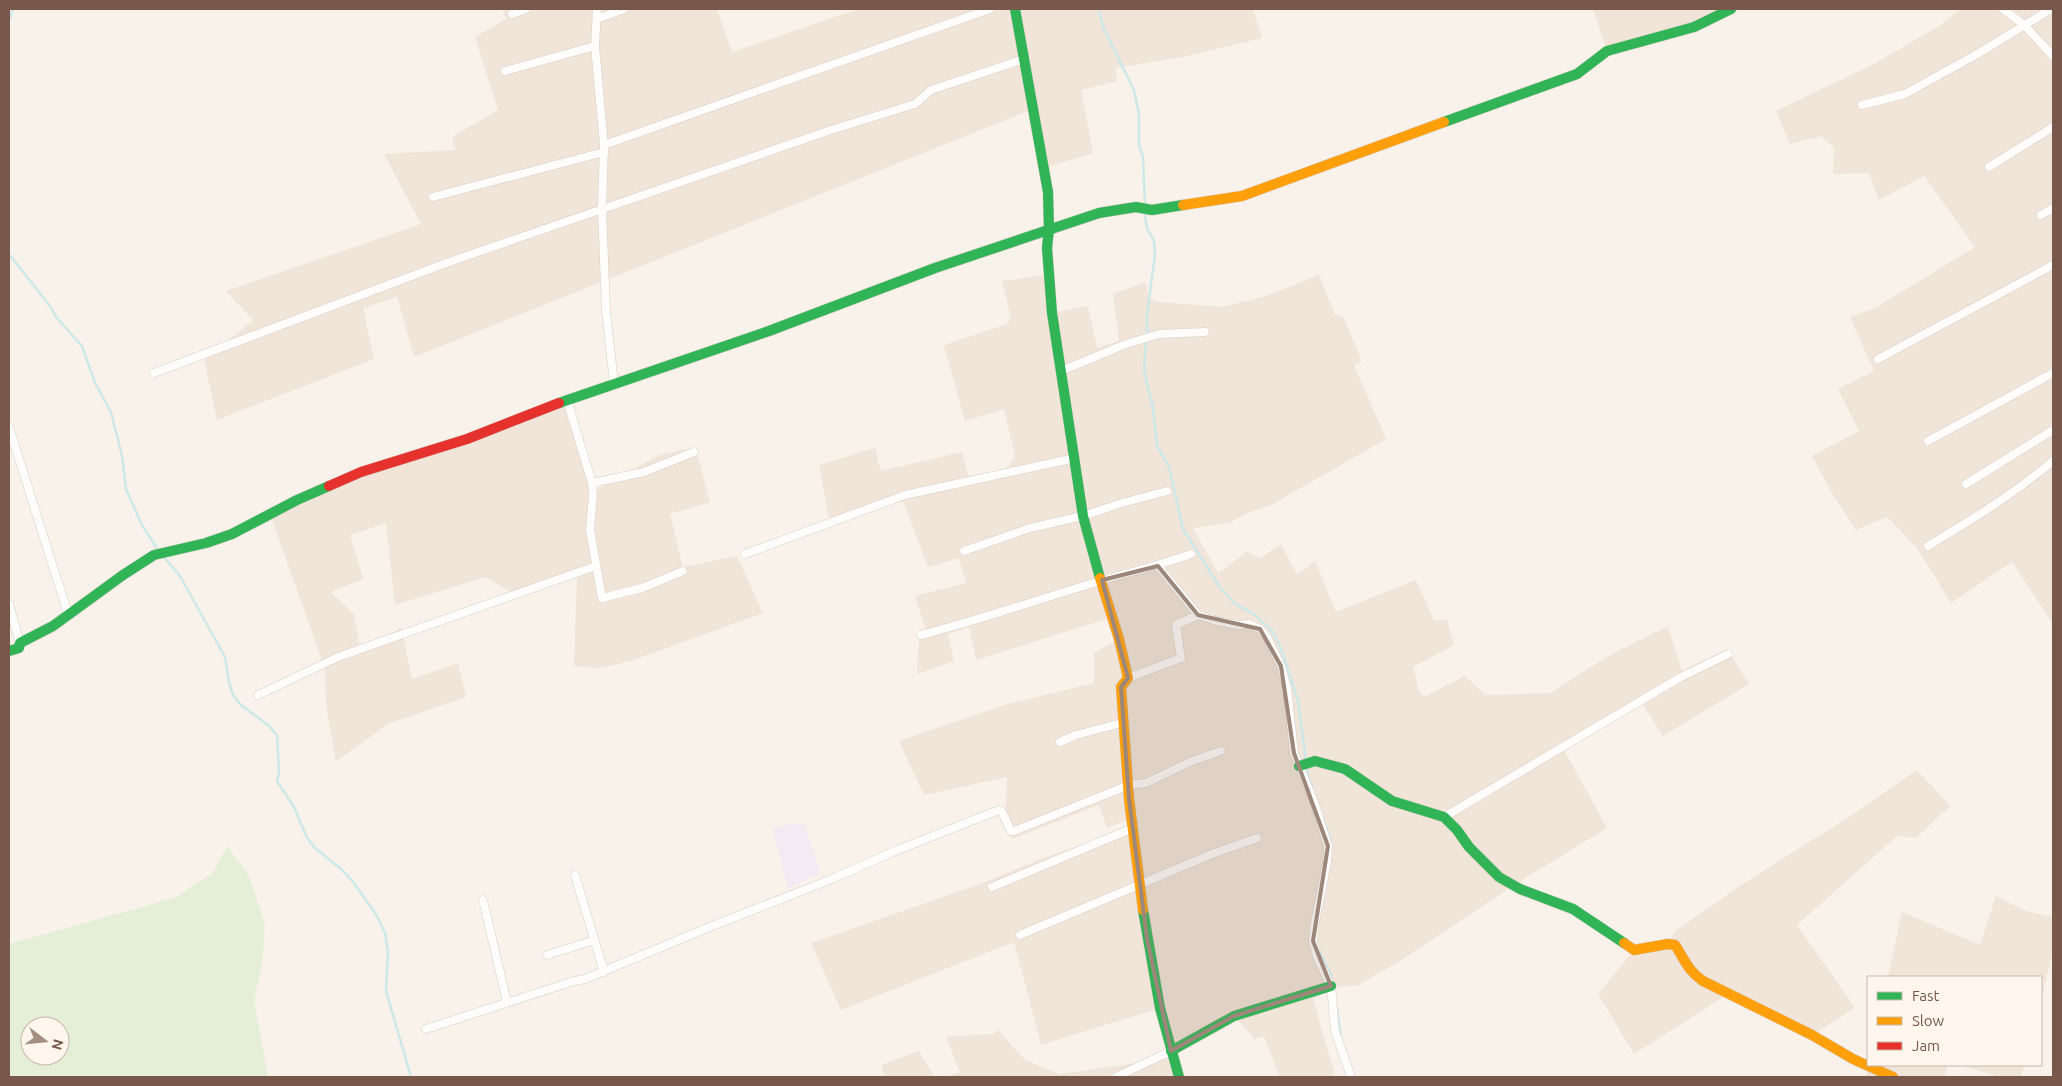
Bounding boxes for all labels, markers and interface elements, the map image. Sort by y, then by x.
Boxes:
legend [1867,976,2042,1066]
text: Fast [1912,987,1940,1004]
text: Slow [1912,1012,1945,1029]
north arrow [20,1016,70,1066]
text: N [48,1037,67,1052]
text: Jam [1912,1037,1940,1054]

